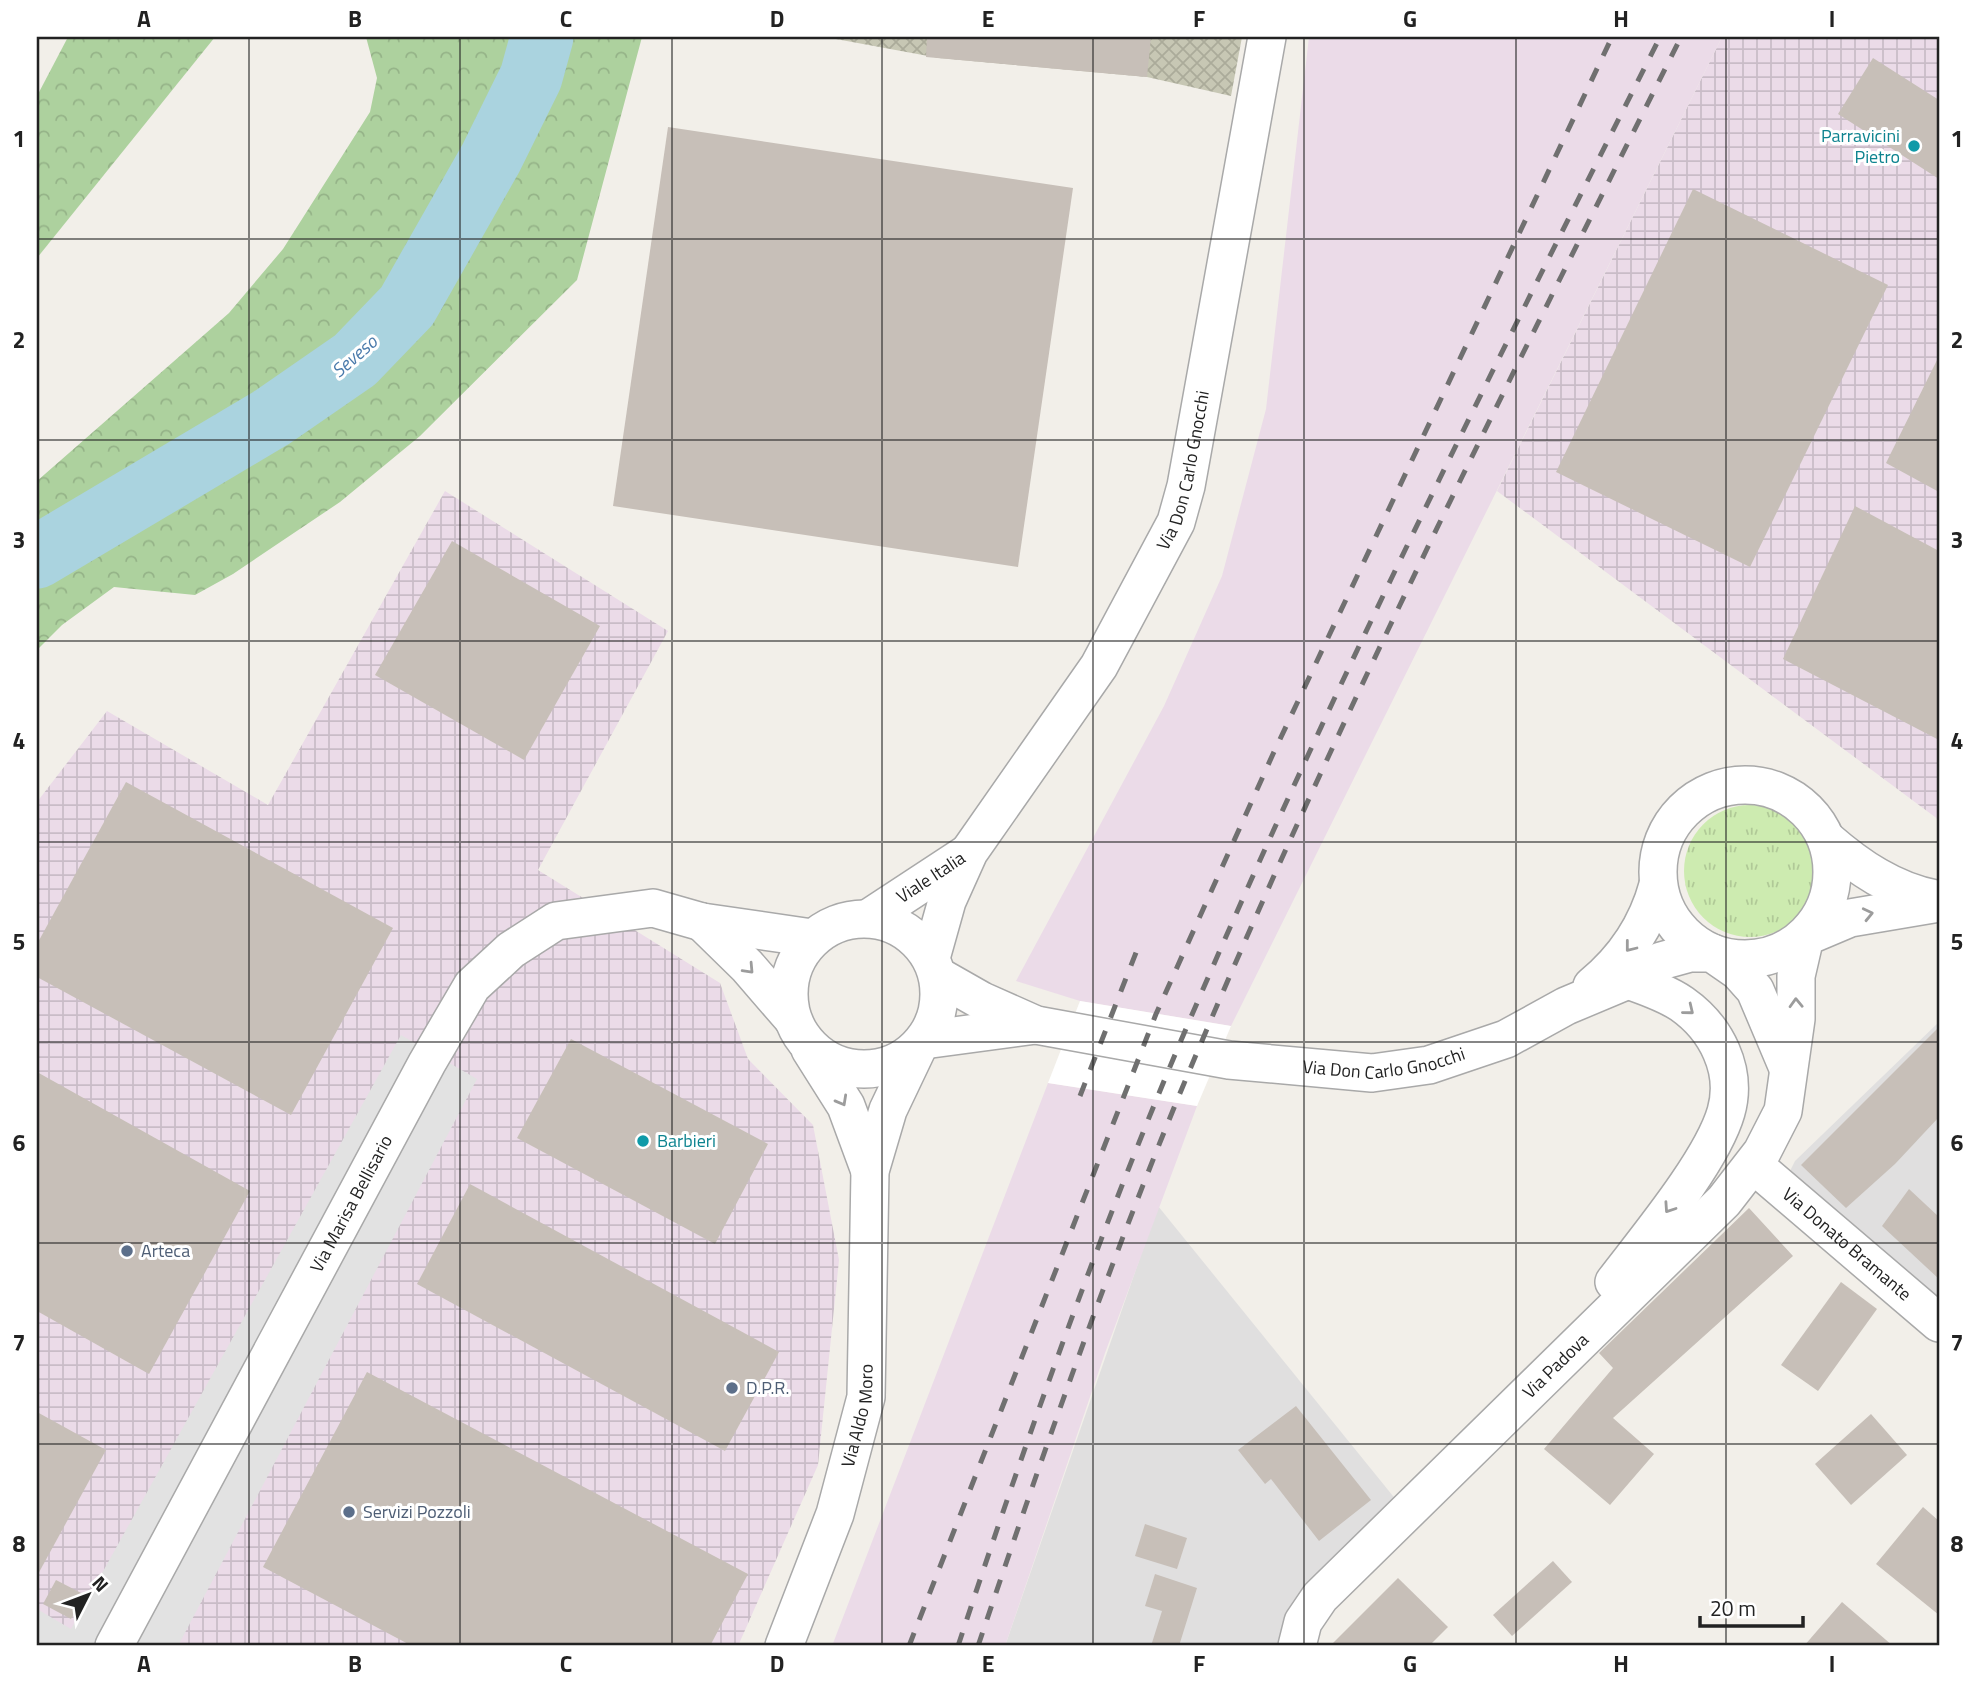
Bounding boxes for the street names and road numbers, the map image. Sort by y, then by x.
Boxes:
street label: Via Don Carlo Gnocchi [1149,388,1216,555]
street label: Viale Italia [891,844,970,910]
street label: Via Don Carlo Gnocchi [1301,1040,1468,1086]
street label: Via Marisa Bellisario [303,1130,399,1277]
street label: Via Donato Bramante [1777,1181,1918,1307]
street label: Via Padova [1516,1327,1595,1404]
street label: Via Aldo Moro [834,1364,880,1470]

